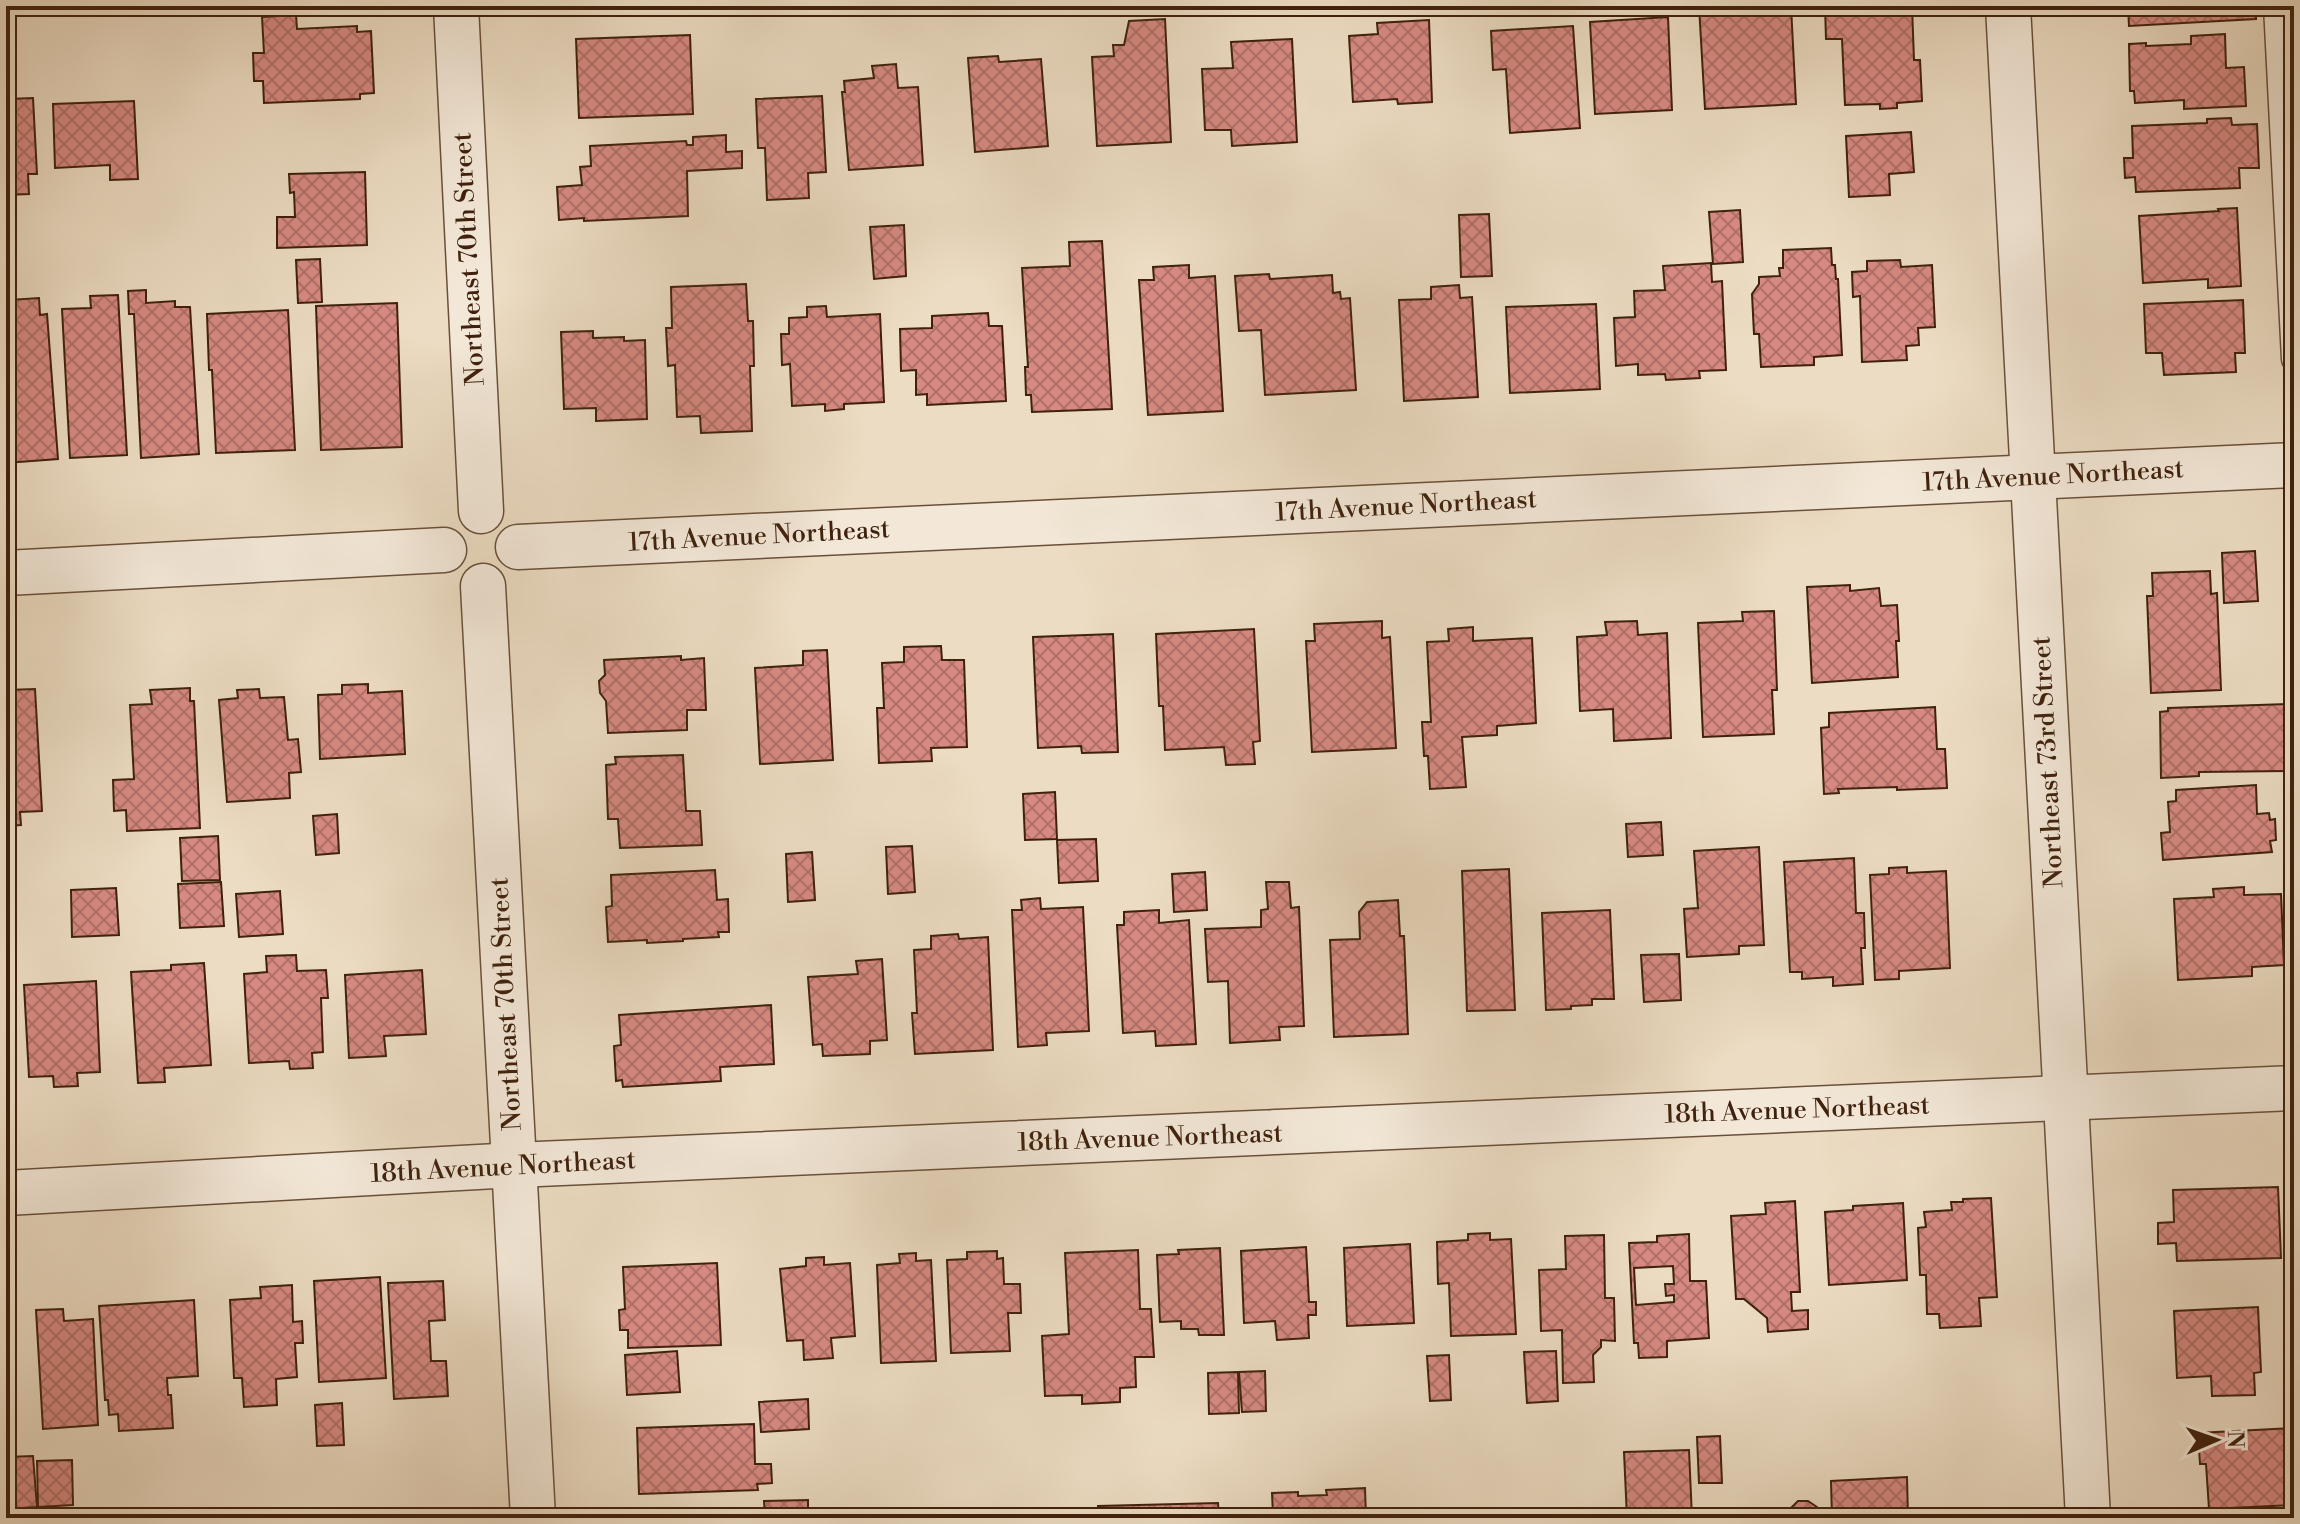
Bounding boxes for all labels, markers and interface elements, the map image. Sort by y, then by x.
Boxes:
street label: Northeast 70th Street [446,131,492,387]
street label: 17th Avenue Northeast [1921,453,2185,499]
street label: 17th Avenue Northeast [1274,483,1538,529]
street label: 17th Avenue Northeast [627,513,891,559]
street label: Northeast 73rd Street [2025,635,2071,889]
street label: Northeast 70th Street [483,876,529,1132]
street label: 18th Avenue Northeast [1664,1089,1930,1131]
street label: 18th Avenue Northeast [1017,1117,1283,1159]
street label: 18th Avenue Northeast [369,1144,637,1190]
north arrow [2176,1400,2256,1480]
text: N [2221,1430,2248,1449]

